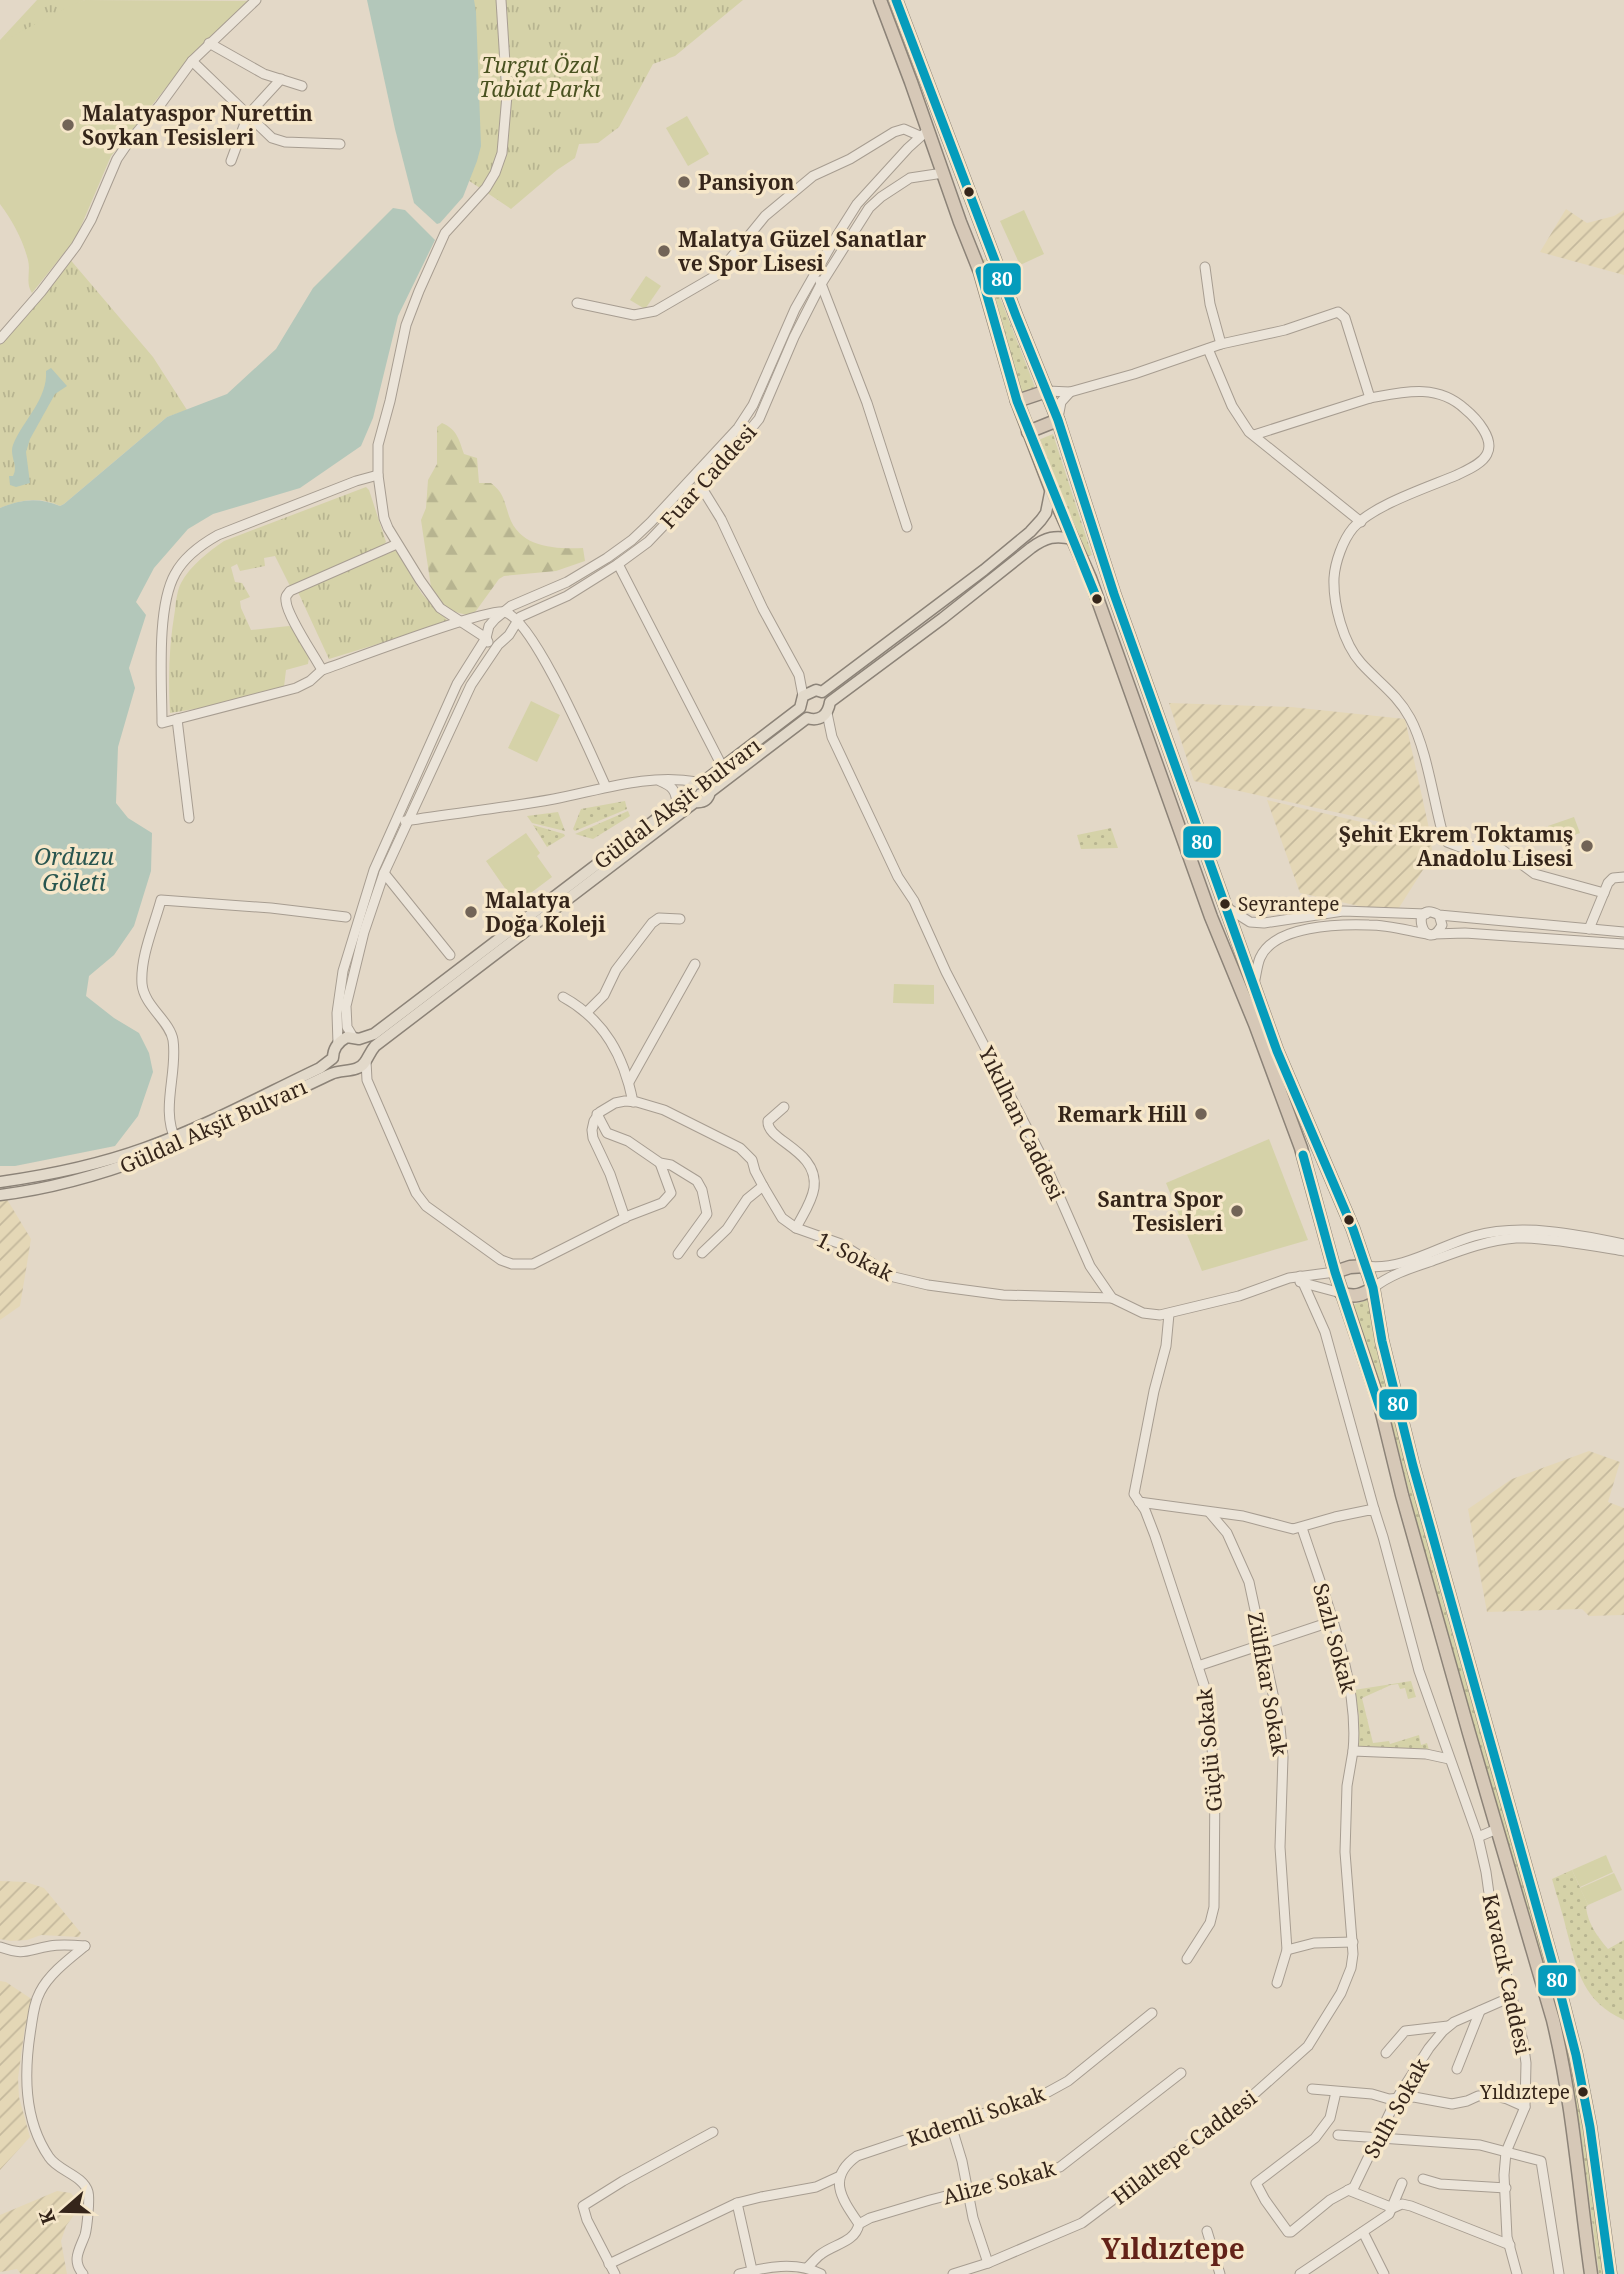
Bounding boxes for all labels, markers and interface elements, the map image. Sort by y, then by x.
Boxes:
park label: Turgut Özal Tabiat Parkı [479,51,601,103]
place label: Malatyaspor Nurettin Soykan Tesisleri [82,99,313,151]
marker: Malatyaspor Nurettin Soykan Tesisleri [60,117,76,133]
place label: Pansiyon [698,168,795,196]
marker: Pansiyon [676,174,692,190]
unlabelled marker [962,185,976,199]
place label: Malatya Güzel Sanatlar ve Spor Lisesi [678,225,926,277]
marker: Malatya Güzel Sanatlar ve Spor Lisesi [656,243,672,259]
line badge: 80 [982,262,1022,296]
text: 80 [991,266,1013,292]
street label: Fuar Caddesi [654,418,762,534]
unlabelled marker [1090,592,1104,606]
street label: Güldal Akşit Bulvarı [588,731,766,875]
place label: Şehit Ekrem Toktamış Anadolu Lisesi [1339,820,1574,872]
line badge: 80 [1182,825,1222,859]
text: 80 [1191,829,1213,855]
marker: Şehit Ekrem Toktamış Anadolu Lisesi [1579,838,1595,854]
water label: Orduzu Göleti [34,840,114,898]
place label: Malatya Doğa Koleji [485,886,606,938]
place label: Seyrantepe [1238,891,1339,917]
marker: Seyrantepe [1218,897,1232,911]
marker: Malatya Doğa Koleji [463,904,479,920]
street label: Yıkılhan Caddesi [972,1041,1071,1205]
street label: Güldal Akşit Bulvarı [115,1072,311,1180]
place label: Remark Hill [1058,1100,1188,1128]
marker: Remark Hill [1193,1106,1209,1122]
place label: Santra Spor Tesisleri [1098,1185,1224,1237]
marker: Santra Spor Tesisleri [1229,1203,1245,1219]
unlabelled marker [1342,1213,1356,1227]
street label: 1. Sokak [812,1225,899,1287]
line badge: 80 [1378,1388,1418,1421]
text: 80 [1387,1391,1409,1417]
street label: Sazlı Sokak [1307,1580,1363,1697]
street label: Zülfikar Sokak [1242,1610,1295,1759]
street label: Güçlü Sokak [1190,1686,1228,1813]
street label: Kavacık Caddesi [1476,1891,1538,2057]
line badge: 80 [1537,1964,1577,1997]
text: 80 [1546,1967,1568,1993]
street label: Sulh Sokak [1357,2052,1435,2163]
street label: Kıdemli Sokak [903,2079,1049,2153]
place label: Yıldıztepe [1479,2079,1570,2105]
street label: Hilaltepe Caddesi [1106,2083,1262,2211]
marker: Yıldıztepe [1576,2085,1590,2099]
street label: Alize Sokak [940,2153,1059,2210]
north arrow [28,2176,98,2246]
text: K [32,2206,62,2228]
district label: Yıldıztepe [1101,2229,1245,2267]

